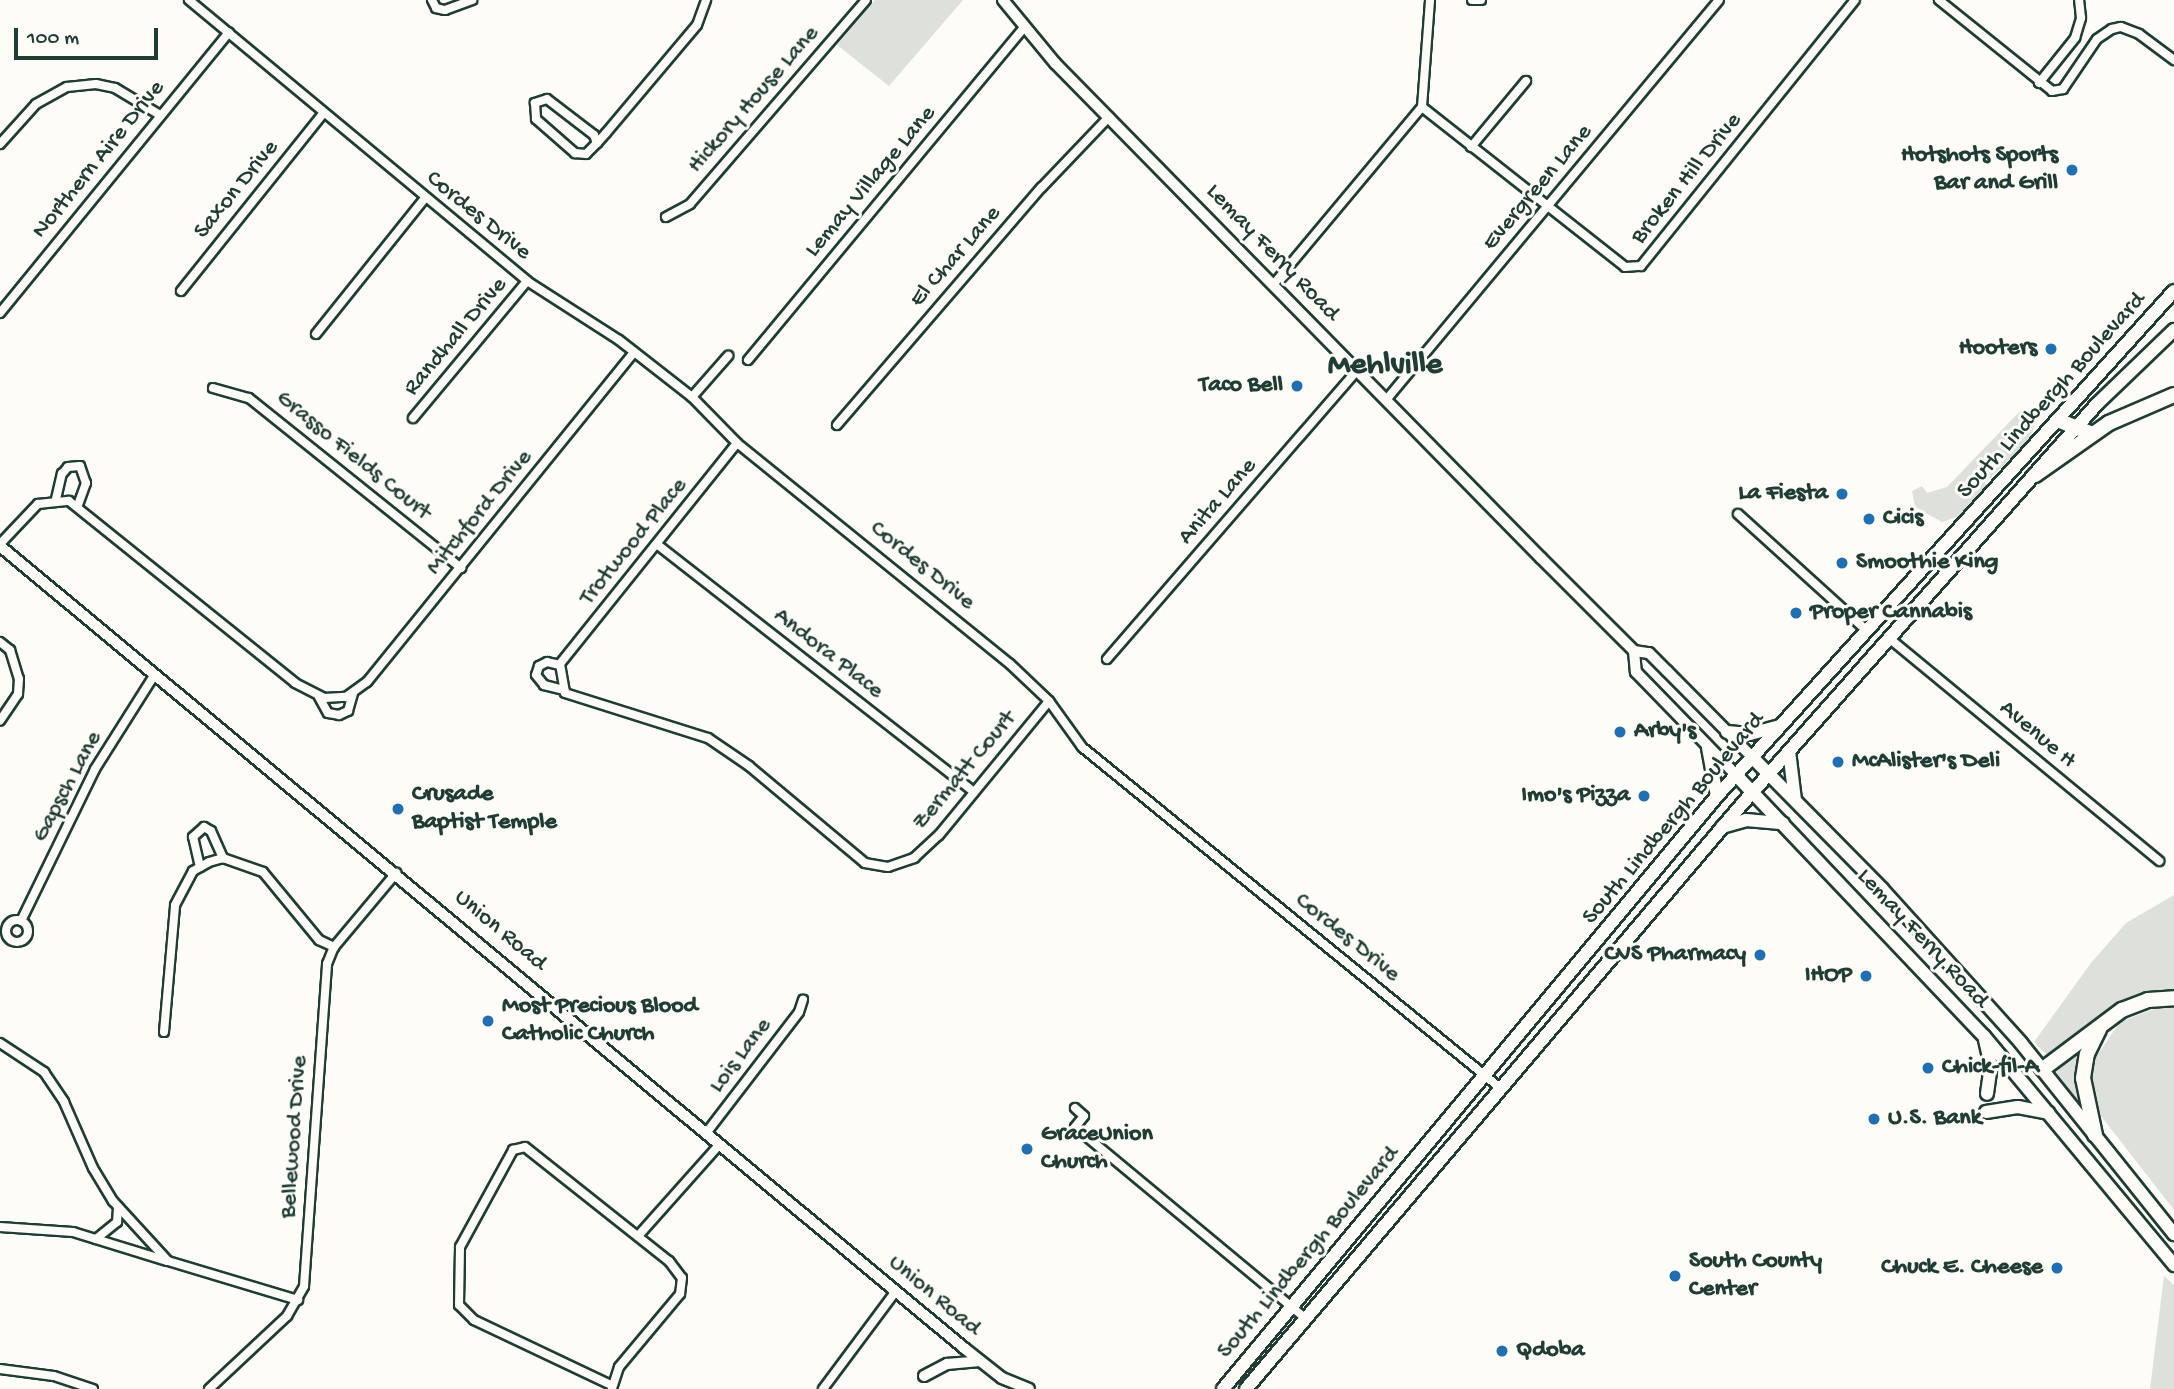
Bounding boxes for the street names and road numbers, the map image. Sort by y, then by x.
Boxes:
street label: Hickory House Lane [682,20,826,180]
street label: Northern Aire Drive [26,75,172,245]
street label: Lemay Village Lane [799,100,943,264]
street label: Broken Hill Drive [1625,107,1749,251]
street label: Evergreen Lane [1477,119,1599,257]
street label: Saxon Drive [188,135,286,245]
street label: Cordes Drive [419,165,537,267]
street label: Lemay Ferry Road [1199,178,1345,328]
street label: El Char Lane [904,200,1008,314]
street label: Randhall Drive [398,272,514,402]
street label: South Lindbergh Boulevard [1951,287,2153,505]
street label: Grasso Fields Court [270,385,436,527]
street label: Mitchford Drive [421,444,539,582]
street label: Anita Lane [1173,453,1263,551]
street label: Trotwood Place [574,472,694,612]
street label: Cordes Drive [863,515,981,617]
street label: Andora Place [767,602,889,706]
street label: Avenue H [1993,695,2081,775]
street label: Zermatt Court [907,705,1023,837]
street label: South Lindbergh Boulevard [1577,707,1771,931]
street label: Gapsch Lane [27,726,109,848]
street label: Lemay Ferry Road [1850,863,1994,1015]
street label: Union Road [448,884,552,978]
street label: Cordes Drive [1288,887,1406,989]
street label: Lois Lane [703,1013,779,1099]
street label: Bellewood Drive [275,1055,315,1219]
street label: South Lindbergh Boulevard [1212,1141,1406,1365]
street label: Union Road [882,1249,986,1343]

